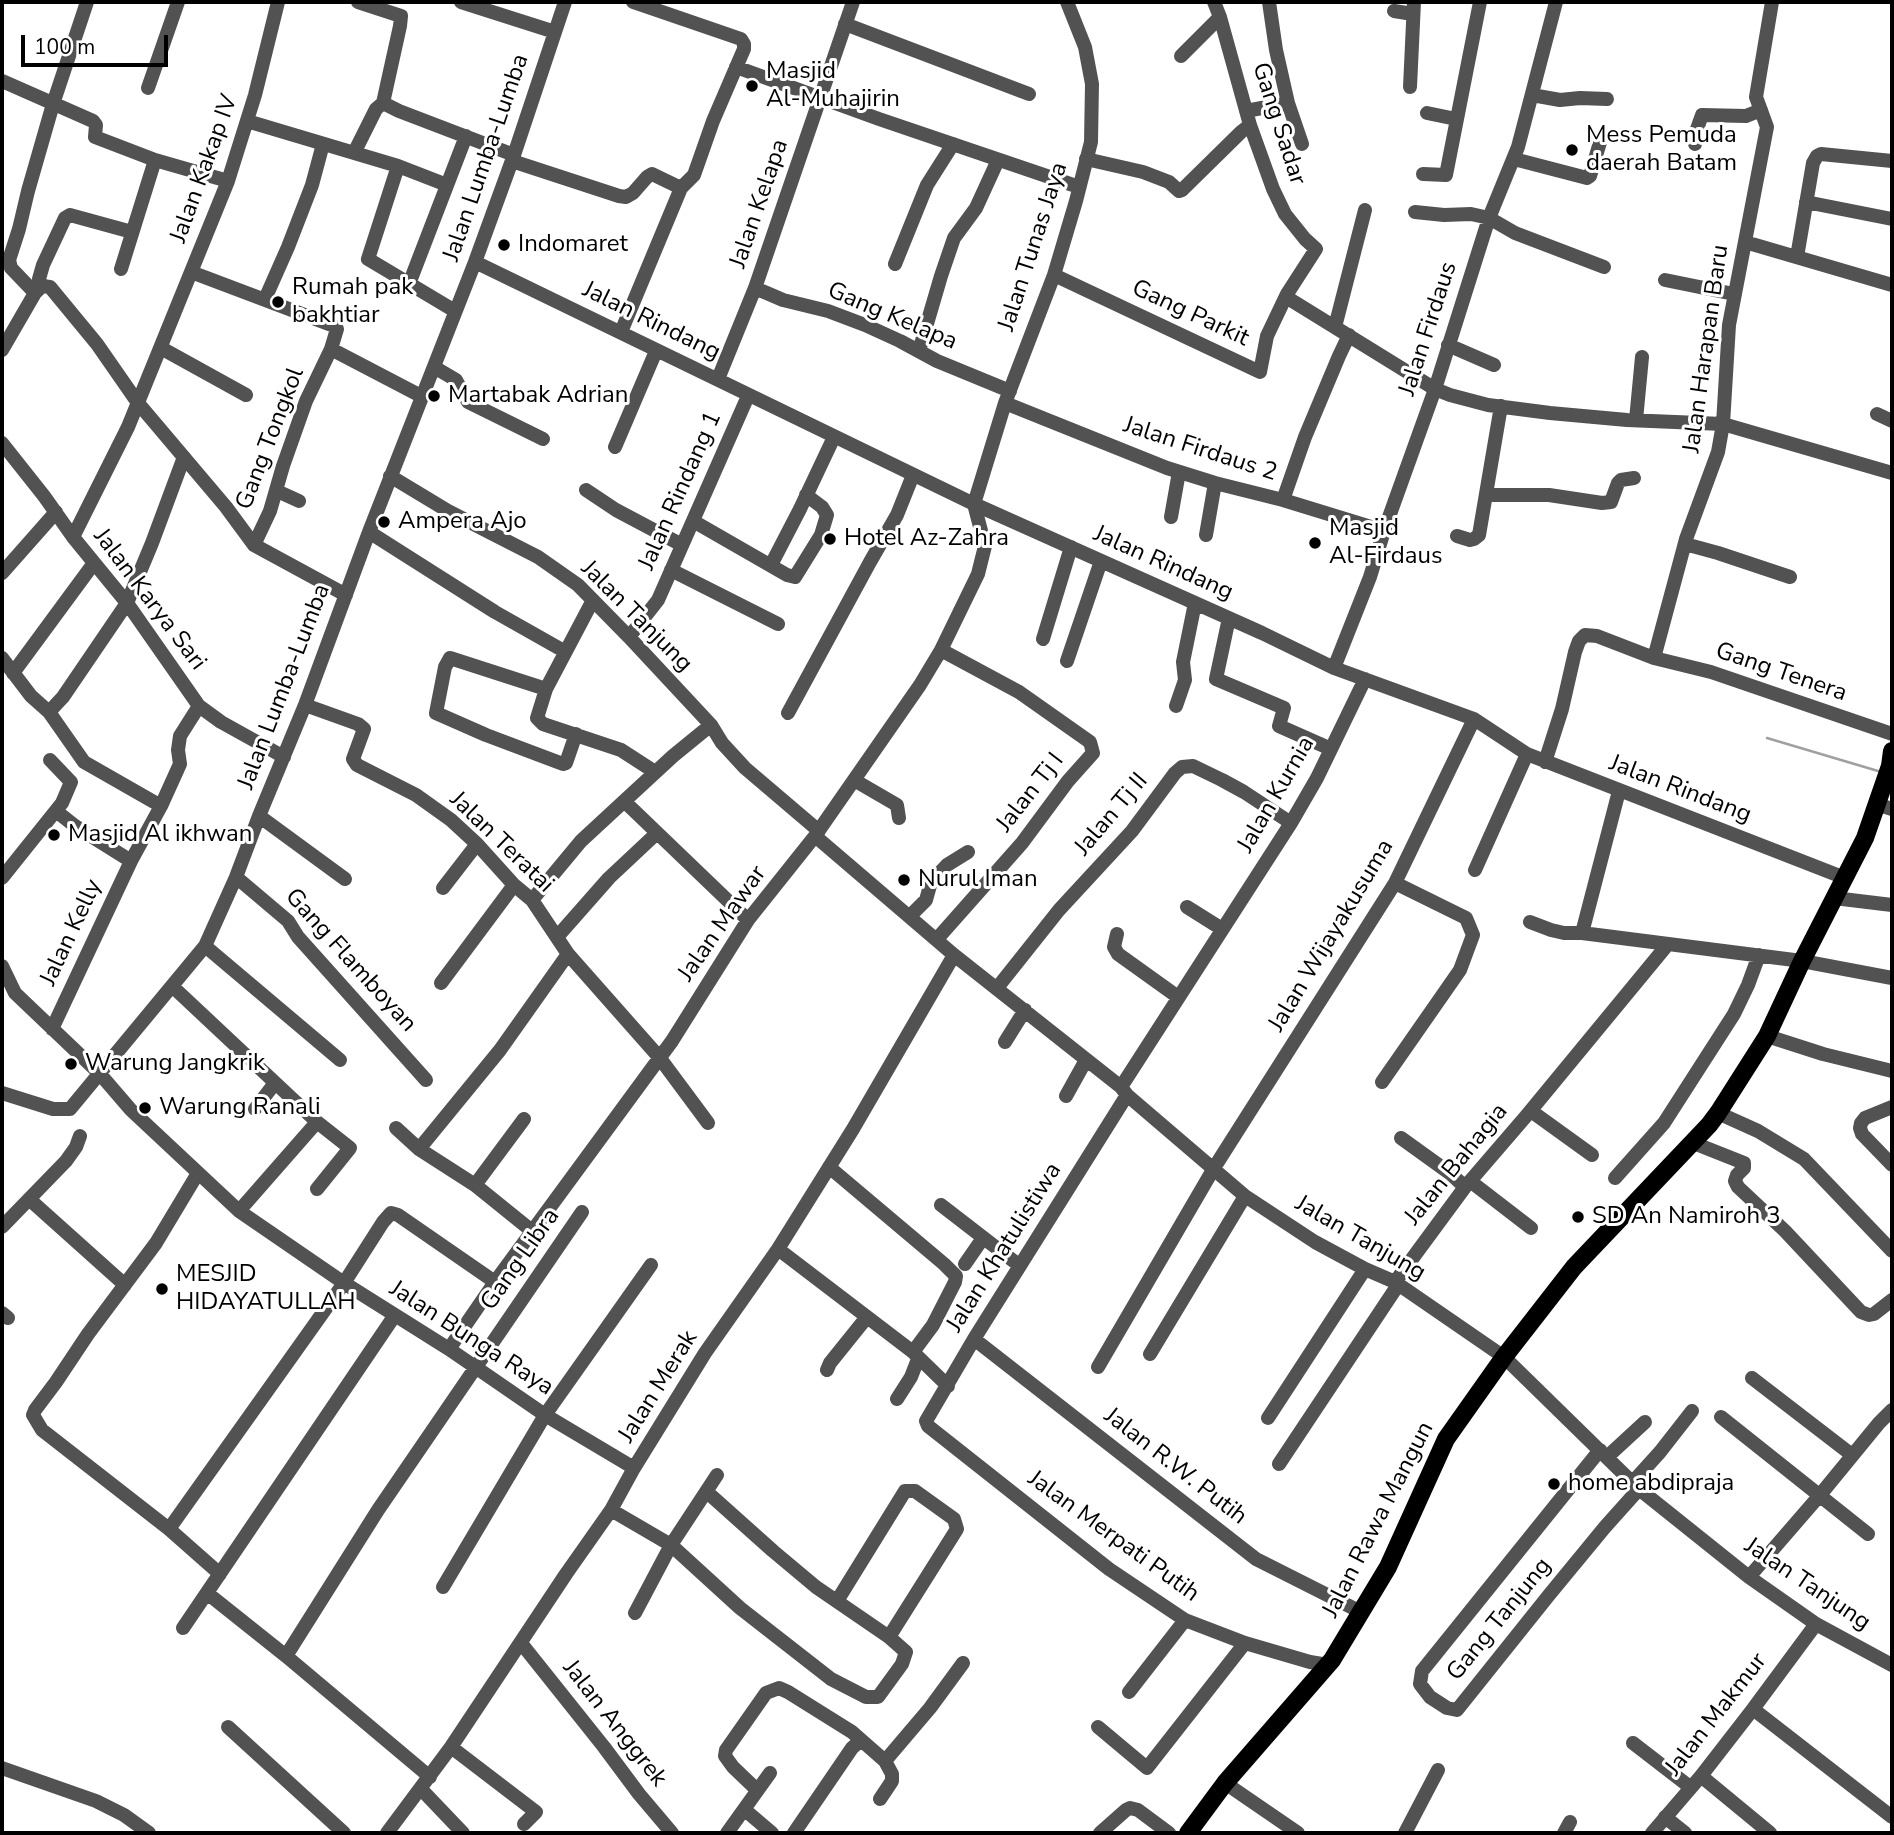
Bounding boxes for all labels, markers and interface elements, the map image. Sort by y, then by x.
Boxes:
scale bar [24,21,172,65]
text: 100 m [34,33,95,61]
street label: Jalan Lumba-Lumba [438,51,536,265]
place label: Masjid Al-Muhajirin [766,58,900,114]
street label: Gang Sadar [1245,59,1311,189]
marker: Masjid Al-Muhajirin [744,78,760,94]
street label: Jalan Kakap IV [165,91,245,247]
place label: Mess Pemuda daerah Batam [1586,122,1737,178]
street label: Jalan Kelapa [725,136,795,272]
marker: Mess Pemuda daerah Batam [1564,142,1580,158]
street label: Jalan Tunas Jaya [993,159,1075,335]
place label: Indomaret [518,231,628,259]
marker: Indomaret [496,237,512,253]
street label: Jalan Harapan Baru [1678,243,1736,455]
street label: Jalan Firdaus [1394,258,1464,400]
place label: Rumah pak bakhtiar [292,274,413,330]
street label: Gang Parkit [1127,274,1253,354]
street label: Jalan Rindang [577,276,725,368]
street label: Gang Kelapa [823,277,961,357]
marker: Rumah pak bakhtiar [270,294,286,310]
street label: Gang Tongkol [231,364,311,514]
place label: Martabak Adrian [448,382,628,410]
marker: Martabak Adrian [426,388,442,404]
street label: Jalan Rindang 1 [633,407,729,575]
street label: Jalan Firdaus 2 [1120,412,1280,488]
place label: Ampera Ajo [398,508,527,536]
marker: Ampera Ajo [376,514,392,530]
place label: Masjid Al-Firdaus [1329,515,1442,571]
street label: Jalan Rindang [1089,520,1237,608]
street label: Jalan Karya Sari [86,524,212,676]
place label: Hotel Az-Zahra [844,525,1009,553]
marker: Hotel Az-Zahra [822,531,838,547]
marker: Masjid Al-Firdaus [1307,535,1323,551]
street label: Jalan Tanjung [574,555,698,679]
street label: Jalan Lumba-Lumba [233,580,337,794]
street label: Gang Tenera [1712,637,1850,709]
street label: Jalan Kurnia [1232,732,1322,858]
street label: Jalan Tj I [991,748,1071,838]
street label: Jalan Rindang [1605,750,1755,830]
street label: Jalan Tj II [1069,768,1155,862]
street label: Jalan Teratai [443,786,559,900]
place label: Masjid Al ikhwan [68,821,252,849]
marker: Masjid Al ikhwan [46,827,62,843]
street label: Jalan Wijayakusuma [1263,835,1401,1037]
street label: Jalan Mawar [673,861,773,987]
place label: Nurul Iman [918,866,1038,894]
marker: Nurul Iman [896,872,912,888]
street label: Jalan Kelly [35,875,109,991]
street label: Gang Flamboyan [278,883,422,1039]
place label: Warung Jangkrik [85,1050,265,1078]
marker: Warung Jangkrik [63,1056,79,1072]
place label: Warung Ranali [159,1094,320,1122]
street label: Jalan Bahagia [1399,1099,1515,1231]
marker: Warung Ranali [137,1100,153,1116]
street label: Jalan Khatulistiwa [941,1158,1069,1338]
street label: Jalan Tanjung [1290,1190,1430,1288]
street label: Gang Libra [475,1203,567,1317]
place label: SD An Namiroh 3 [1592,1203,1781,1231]
marker: SD An Namiroh 3 [1570,1209,1586,1225]
place label: MESJID HIDAYATULLAH [176,1261,356,1317]
street label: Jalan Bunga Raya [384,1275,558,1403]
marker: MESJID HIDAYATULLAH [154,1281,170,1297]
street label: Jalan Merak [613,1326,705,1448]
street label: Jalan R.W. Putih [1098,1402,1252,1532]
street label: Jalan Rawa Mangun [1317,1417,1441,1623]
street label: Jalan Merpati Putih [1022,1465,1204,1609]
place label: home abdipraja [1568,1470,1734,1498]
marker: home abdipraja [1546,1476,1562,1492]
street label: Jalan Tanjung [1738,1532,1876,1638]
street label: Gang Tanjung [1442,1553,1558,1687]
street label: Jalan Makmur [1660,1648,1774,1782]
street label: Jalan Anggrek [556,1655,672,1793]

